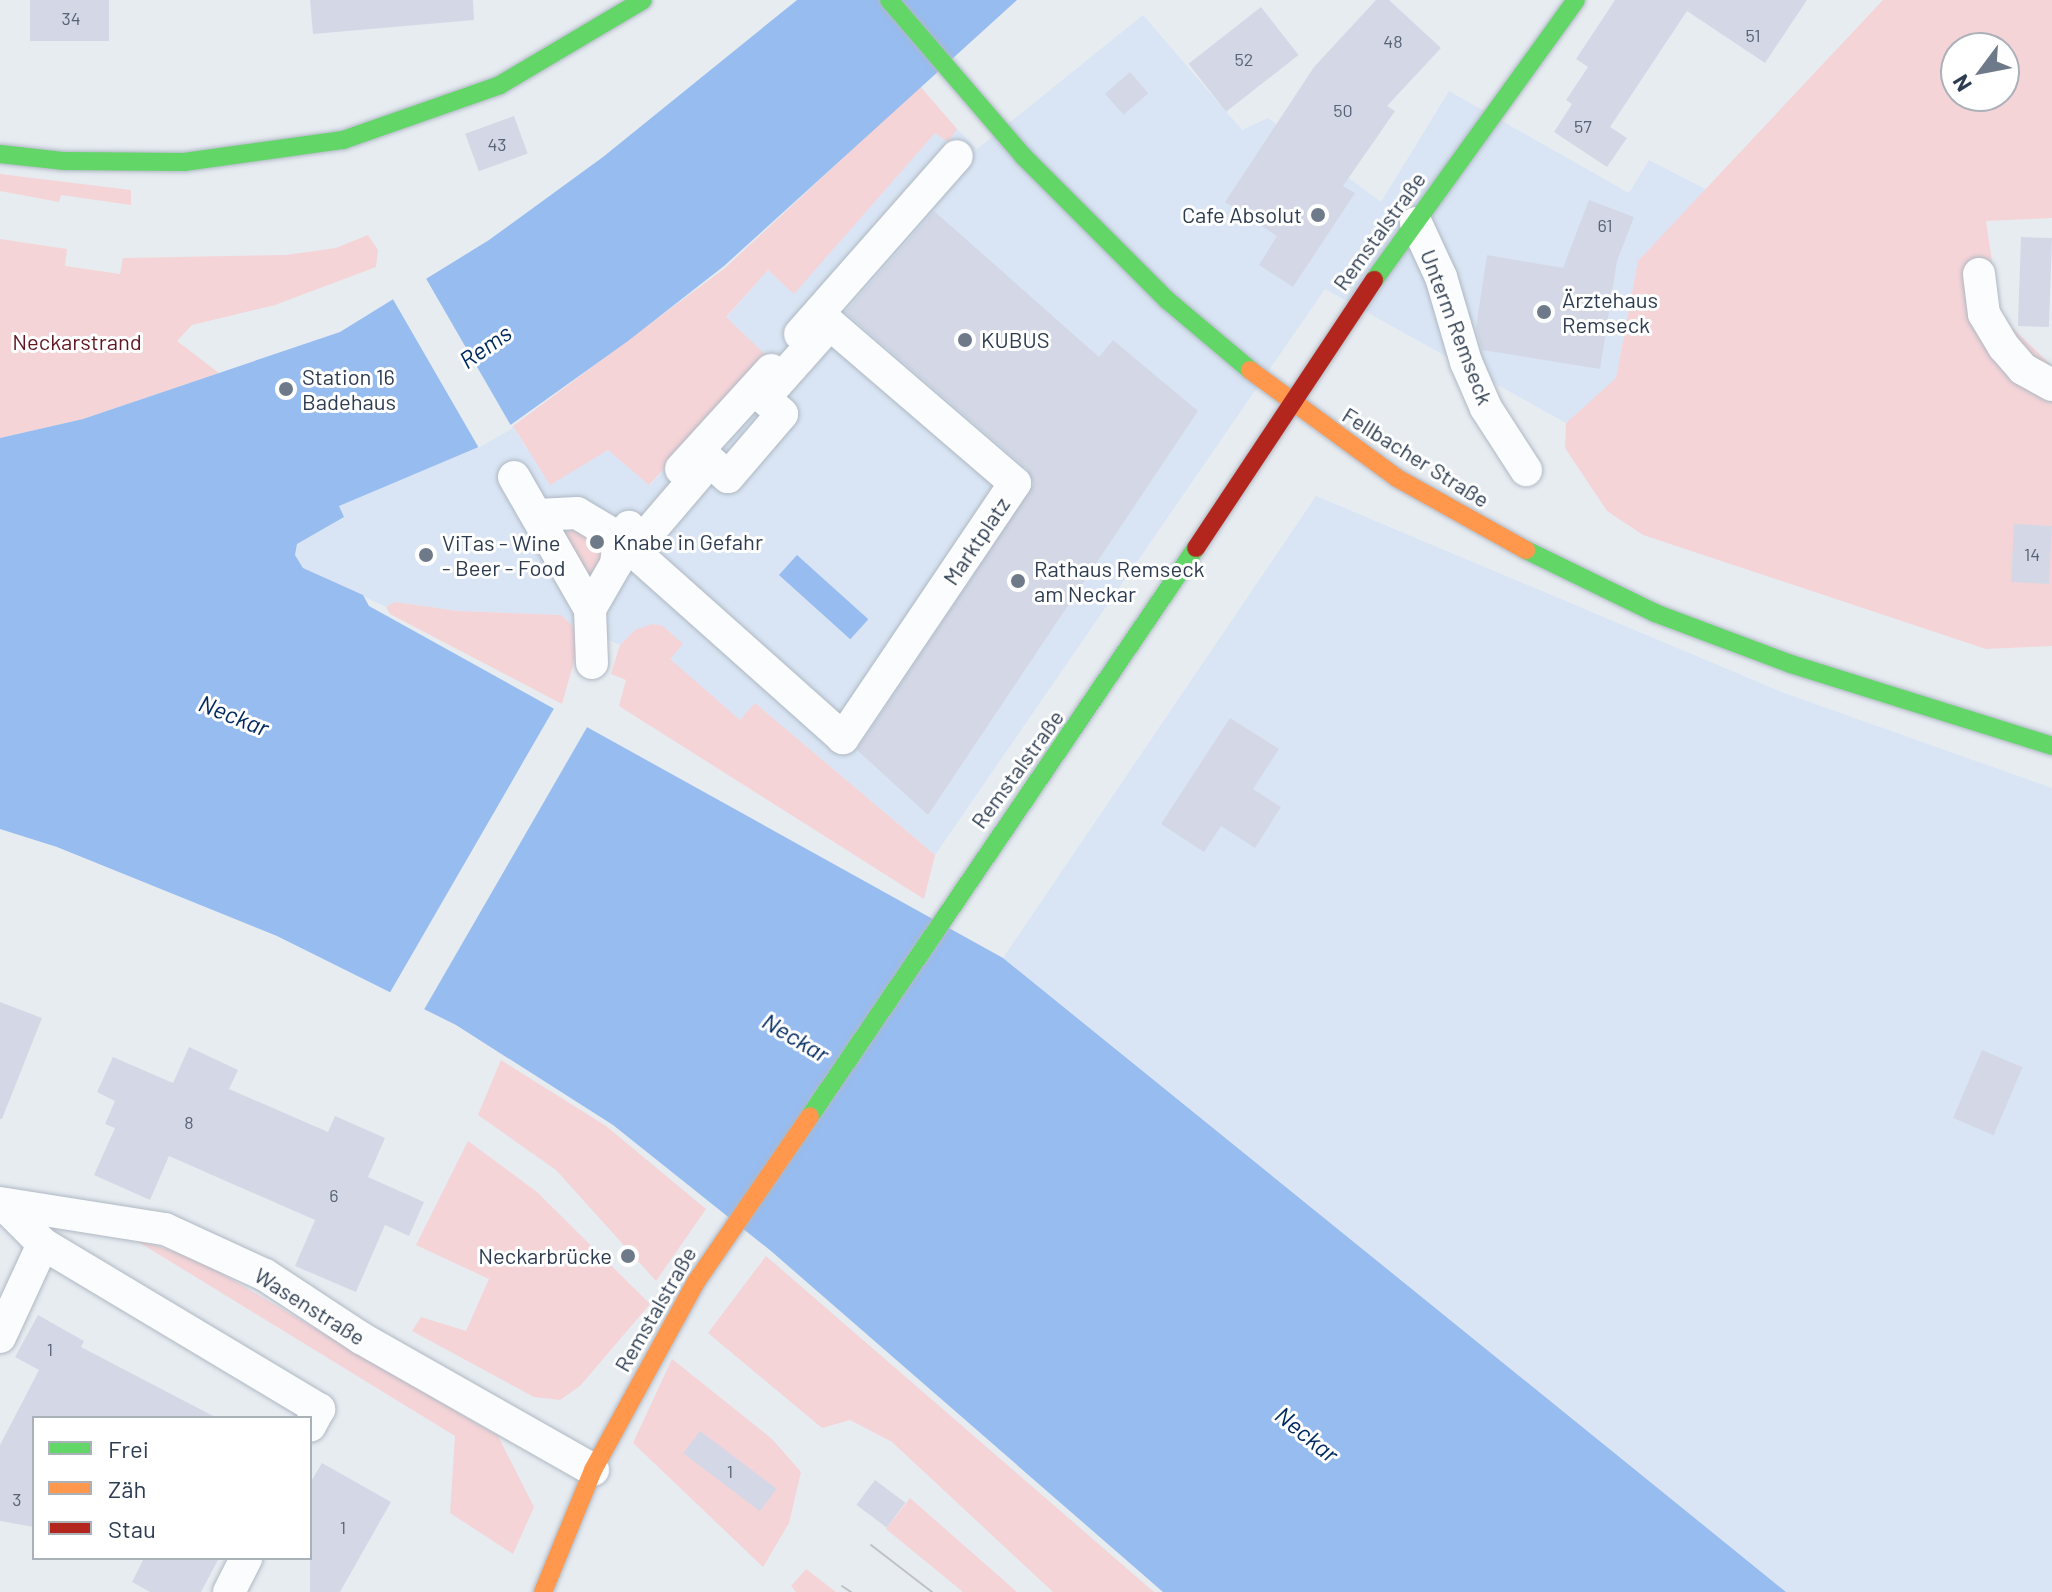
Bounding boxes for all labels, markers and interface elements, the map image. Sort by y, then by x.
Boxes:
house number: 34 [61,7,81,29]
house number: 51 [1745,24,1761,46]
house number: 48 [1383,30,1403,52]
north arrow [1940,32,2020,112]
house number: 52 [1235,48,1253,70]
text: N [1946,71,1976,97]
house number: 50 [1333,99,1353,121]
house number: 57 [1574,115,1592,137]
house number: 43 [487,133,507,155]
street label: Remstalstraße [1327,167,1431,295]
place label: Cafe Absolut [1182,202,1302,228]
marker: Cafe Absolut [1309,206,1327,224]
house number: 61 [1597,214,1613,236]
street label: Unterm Remseck [1415,246,1499,408]
place label: Ärztehaus Remseck [1562,286,1658,338]
marker: Ärztehaus Remseck [1533,301,1555,323]
water label: Rems [453,318,517,374]
place label: KUBUS [981,327,1050,353]
park label: Neckarstrand [12,329,142,355]
marker: KUBUS [956,331,974,349]
place label: Station 16 Badehaus [302,363,396,414]
marker: Station 16 Badehaus [277,380,295,398]
street label: Fellbacher Straße [1338,401,1494,513]
street label: Marktplatz [937,492,1015,590]
place label: ViTas - Wine - Beer - Food [442,529,565,580]
place label: Knabe in Gefahr [613,529,763,555]
marker: Knabe in Gefahr [588,533,606,551]
house number: 14 [2024,543,2040,565]
marker: ViTas - Wine - Beer - Food [417,546,435,564]
place label: Rathaus Remseck am Neckar [1034,555,1205,606]
marker: Rathaus Remseck am Neckar [1009,572,1027,590]
water label: Neckar [195,688,273,742]
street label: Remstalstraße [965,705,1069,833]
water label: Neckar [757,1006,835,1068]
house number: 8 [184,1111,194,1133]
house number: 6 [329,1184,339,1206]
street label: Remstalstraße [609,1242,701,1376]
place label: Neckarbrücke [478,1243,612,1269]
marker: Neckarbrücke [619,1247,637,1265]
street label: Wasenstraße [250,1262,370,1350]
house number: 1 [47,1338,53,1360]
water label: Neckar [1270,1400,1344,1468]
legend [32,1416,312,1560]
text: Frei [108,1434,149,1463]
house number: 1 [727,1460,733,1482]
text: Zäh [108,1474,146,1503]
house number: 3 [12,1488,22,1510]
text: Stau [108,1514,156,1543]
house number: 1 [340,1516,346,1538]

